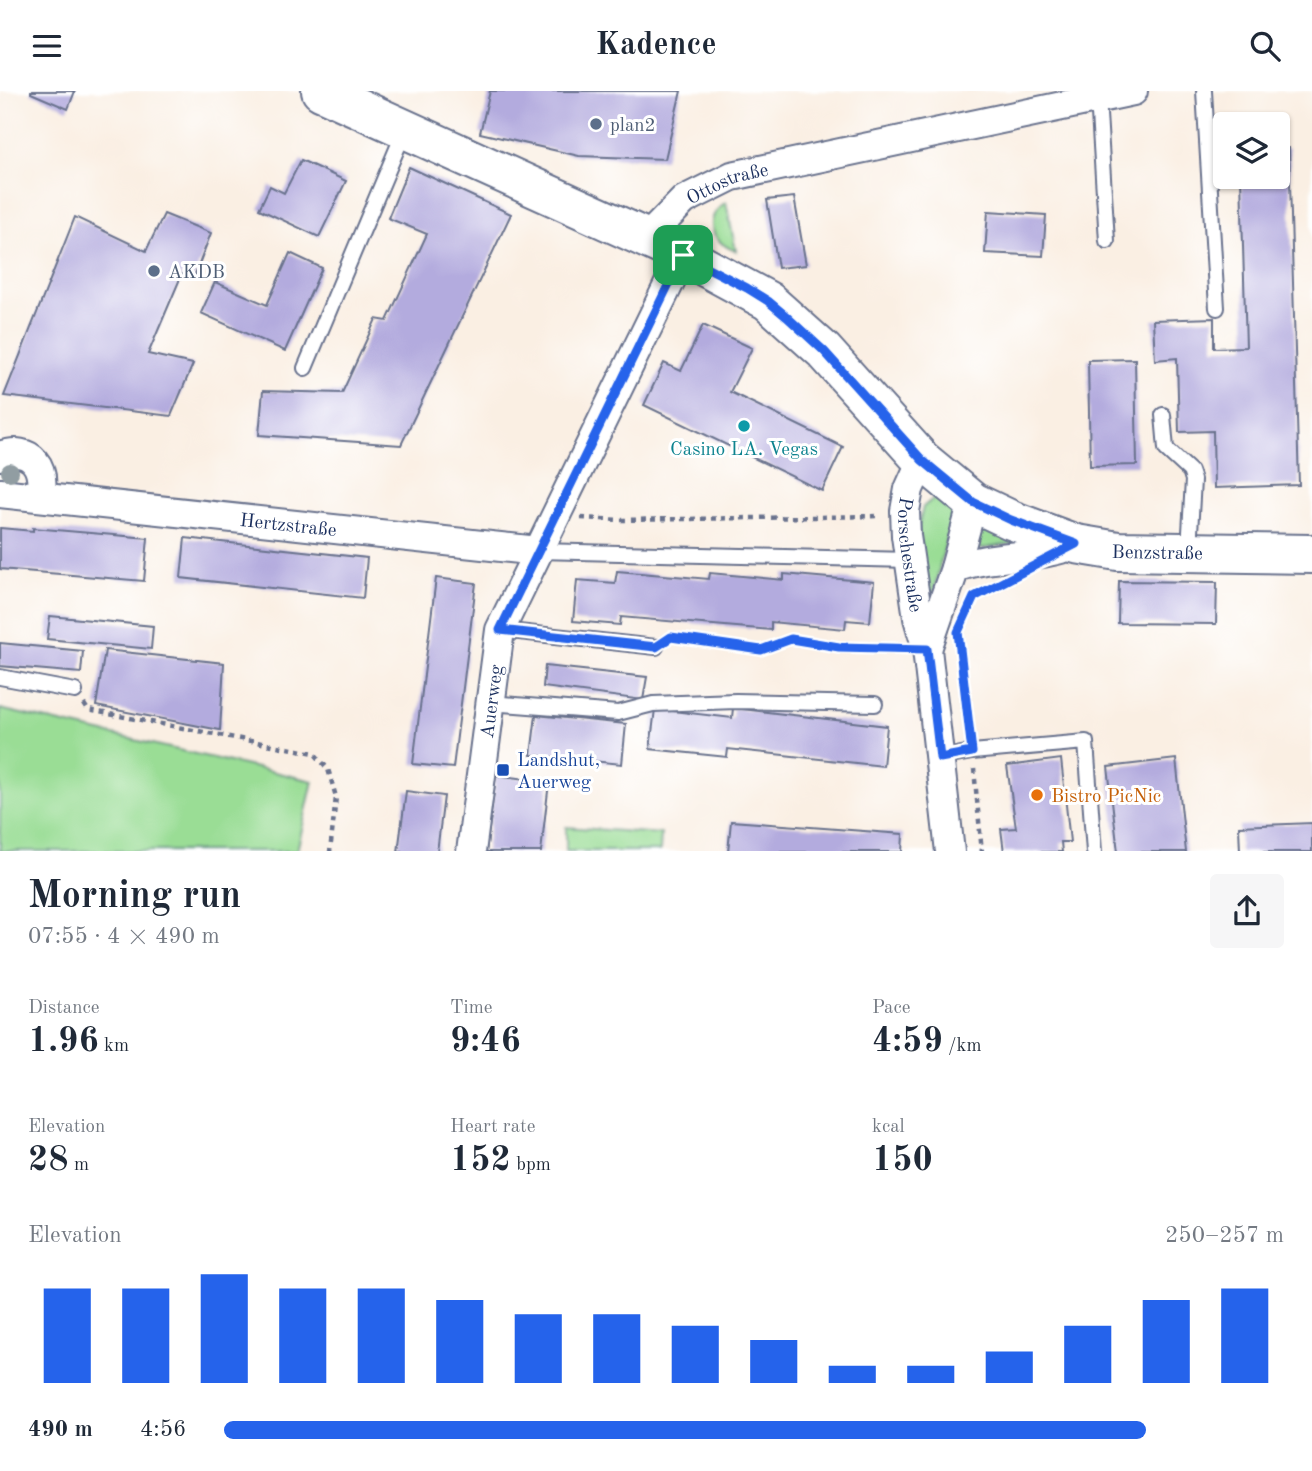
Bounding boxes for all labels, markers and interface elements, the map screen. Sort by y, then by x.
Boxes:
icon: menu [28,27,66,65]
icon: search [1246,27,1284,65]
text: Kadence [595,30,717,62]
map controls [1213,112,1290,189]
button: layers [1213,112,1290,189]
marker: plan2 [588,116,604,132]
place label: plan2 [610,117,656,136]
street label: Ottostraße [684,162,770,209]
pin [653,225,713,285]
icon: arrive [664,236,702,274]
marker: AKDB [146,263,162,279]
place label: AKDB [168,264,225,283]
marker: Casino LA. Vegas [736,418,752,434]
place label: Casino LA. Vegas [670,441,818,460]
street label: Porschestraße [893,495,924,614]
street label: Hertzstraße [239,512,338,541]
street label: Benzstraße [1111,544,1203,564]
street label: Auerweg [479,663,507,740]
place label: Landshut, Auerweg [517,752,600,793]
marker: Landshut, Auerweg [495,762,511,778]
marker: Bistro PicNic [1029,787,1045,803]
place label: Bistro PicNic [1051,788,1161,807]
button: share [1210,874,1284,948]
text: Morning run [28,878,241,916]
text: 07:55 · 4 × 490 m [28,925,220,948]
text: Distance [28,999,100,1018]
text: Time [450,999,493,1018]
text: Pace [872,999,911,1018]
text: 1.96 [28,1024,99,1059]
text: 9:46 [450,1024,521,1059]
text: 4:59 [872,1024,943,1059]
text: km [99,1037,129,1056]
text: /km [943,1037,982,1056]
text: Elevation [28,1118,105,1137]
text: Heart rate [450,1118,535,1137]
text: kcal [872,1118,905,1137]
text: 28 [28,1143,69,1178]
text: 152 [450,1143,511,1178]
text: 150 [872,1143,933,1178]
text: m [69,1156,89,1175]
text: bpm [511,1156,551,1175]
text: Elevation [28,1224,122,1247]
text: 250–257 m [1165,1224,1284,1247]
text: 490 m [28,1418,93,1441]
text: 4:56 [140,1418,186,1441]

